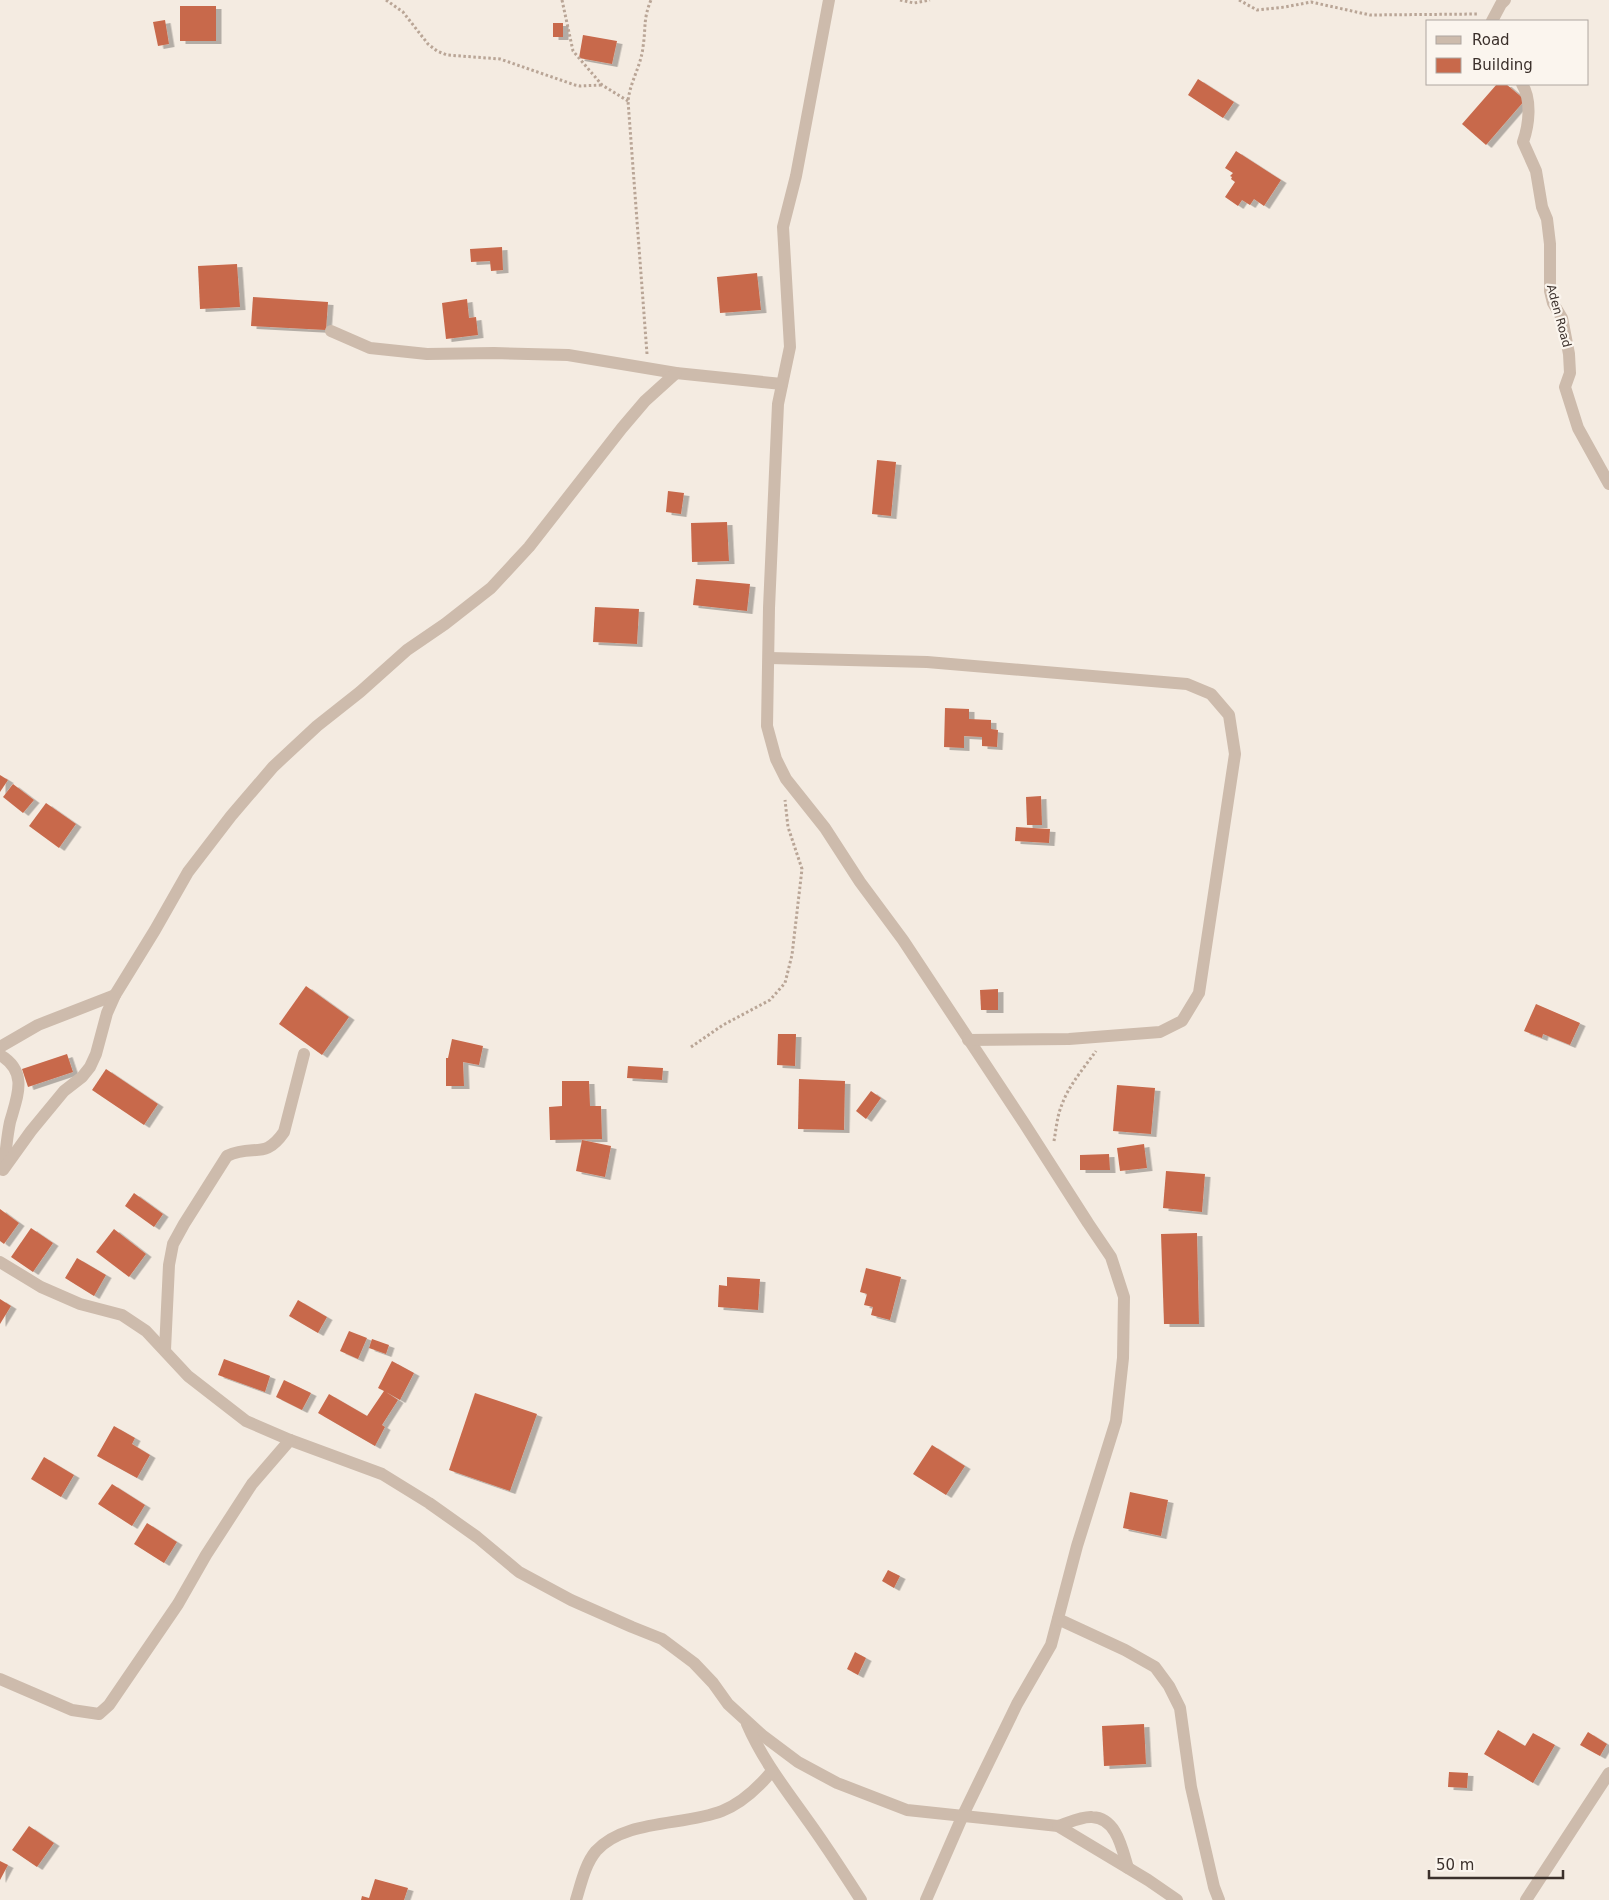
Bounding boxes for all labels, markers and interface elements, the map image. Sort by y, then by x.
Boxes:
legend [1426,20,1589,85]
text: Road [1472,31,1510,49]
text: Building [1472,56,1533,74]
street label: Aden Road [1544,283,1574,349]
scale bar [1429,1848,1563,1880]
text: 50 m [1436,1856,1474,1874]

